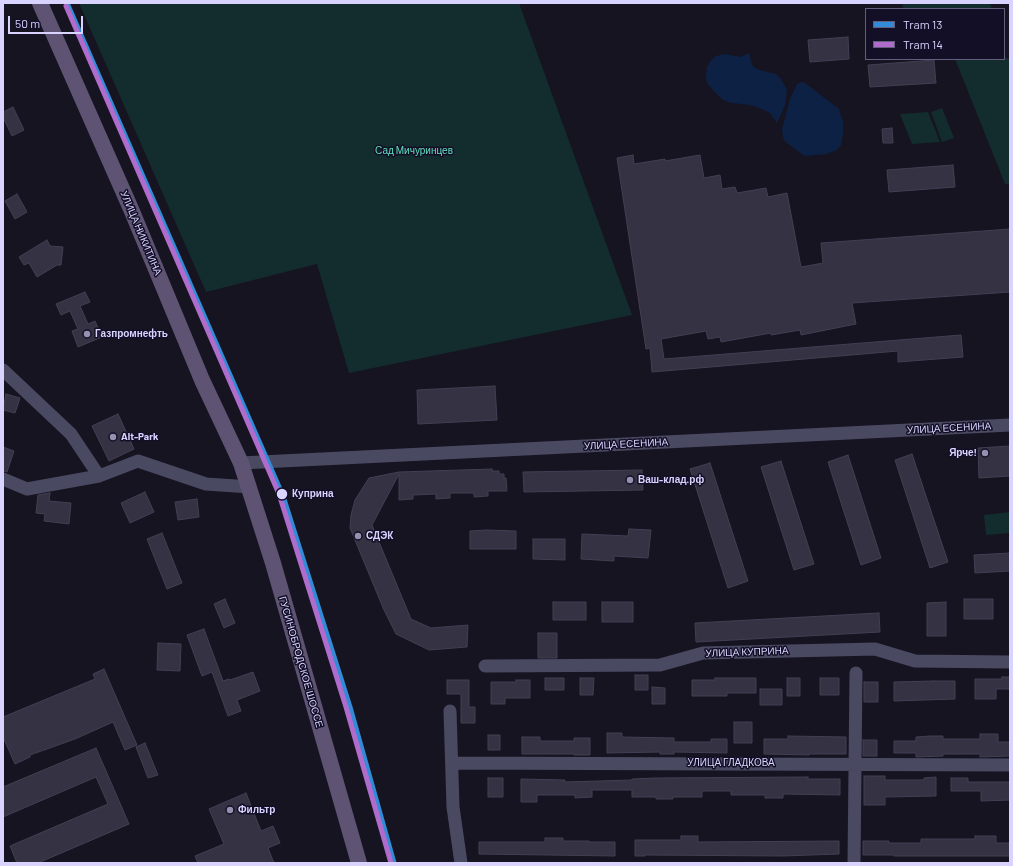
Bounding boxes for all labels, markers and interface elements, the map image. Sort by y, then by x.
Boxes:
scale bar [10,8,85,34]
legend [865,8,1005,60]
text: 50 m [15,16,40,30]
text: Tram 13 [903,17,942,31]
text: Tram 14 [903,37,943,51]
park label: Сад Мичуринцев [375,145,453,157]
street label: УЛИЦА НИКИТИНА [118,189,164,277]
place label: Газпромнефть [95,328,168,340]
marker: Газпромнефть [82,329,92,339]
street label: УЛИЦА ЕСЕНИНА [906,420,992,436]
place label: Alt-Park [121,431,158,443]
marker: Alt-Park [108,432,118,442]
street label: УЛИЦА ЕСЕНИНА [583,436,669,452]
place label: Ярче! [949,447,977,459]
marker: Ярче! [980,448,990,458]
place label: Ваш-клад.рф [638,474,704,486]
marker: Ваш-клад.рф [625,475,635,485]
marker: Куприна [275,487,289,501]
place label: Куприна [292,488,334,500]
place label: СДЭК [366,530,393,542]
marker: СДЭК [353,531,363,541]
street label: ГУСИНОБРОДСКОЕ ШОССЕ [276,595,326,729]
street label: УЛИЦА КУПРИНА [705,645,789,659]
street label: УЛИЦА ГЛАДКОВА [687,757,775,769]
place label: Фильтр [238,804,275,816]
marker: Фильтр [225,805,235,815]

